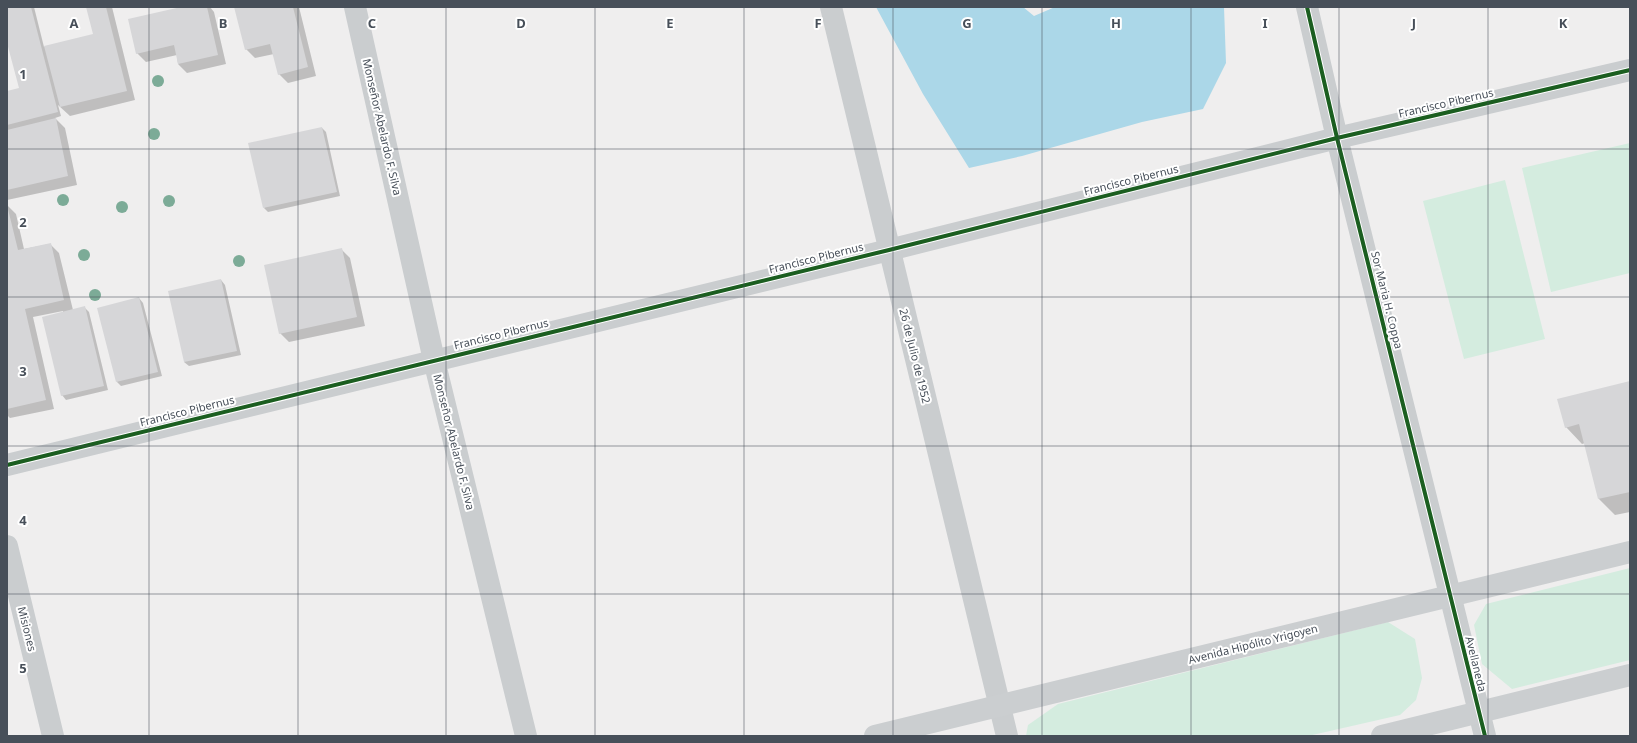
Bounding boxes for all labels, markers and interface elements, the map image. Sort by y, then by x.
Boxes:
text: A [70,14,79,32]
text: B [219,14,227,32]
text: C [368,14,376,32]
text: D [516,14,526,32]
text: E [666,14,674,32]
text: F [814,14,822,32]
text: G [962,14,972,32]
text: H [1111,14,1121,32]
text: I [1262,14,1268,32]
text: J [1411,14,1416,32]
text: K [1559,14,1568,32]
street label: Monseñor Abelardo F. Silva [359,57,406,197]
text: 1 [19,65,27,83]
street label: Francisco Pibernus [1397,84,1495,121]
street label: Francisco Pibernus [1082,160,1180,199]
text: 2 [19,213,27,231]
street label: Francisco Pibernus [767,238,865,277]
street label: Sor Maria H. Coppa [1368,250,1407,350]
street label: 26 de Julio de 1952 [896,307,935,405]
street label: Francisco Pibernus [452,314,550,353]
text: 3 [19,362,27,380]
street label: Monseñor Abelardo F. Silva [430,372,479,511]
street label: Francisco Pibernus [138,391,236,430]
text: 4 [19,511,27,529]
street label: Misiones [15,605,40,653]
street label: Avenida Hipólito Yrigoyen [1187,620,1319,667]
street label: Avellaneda [1462,635,1491,693]
text: 5 [19,659,27,677]

